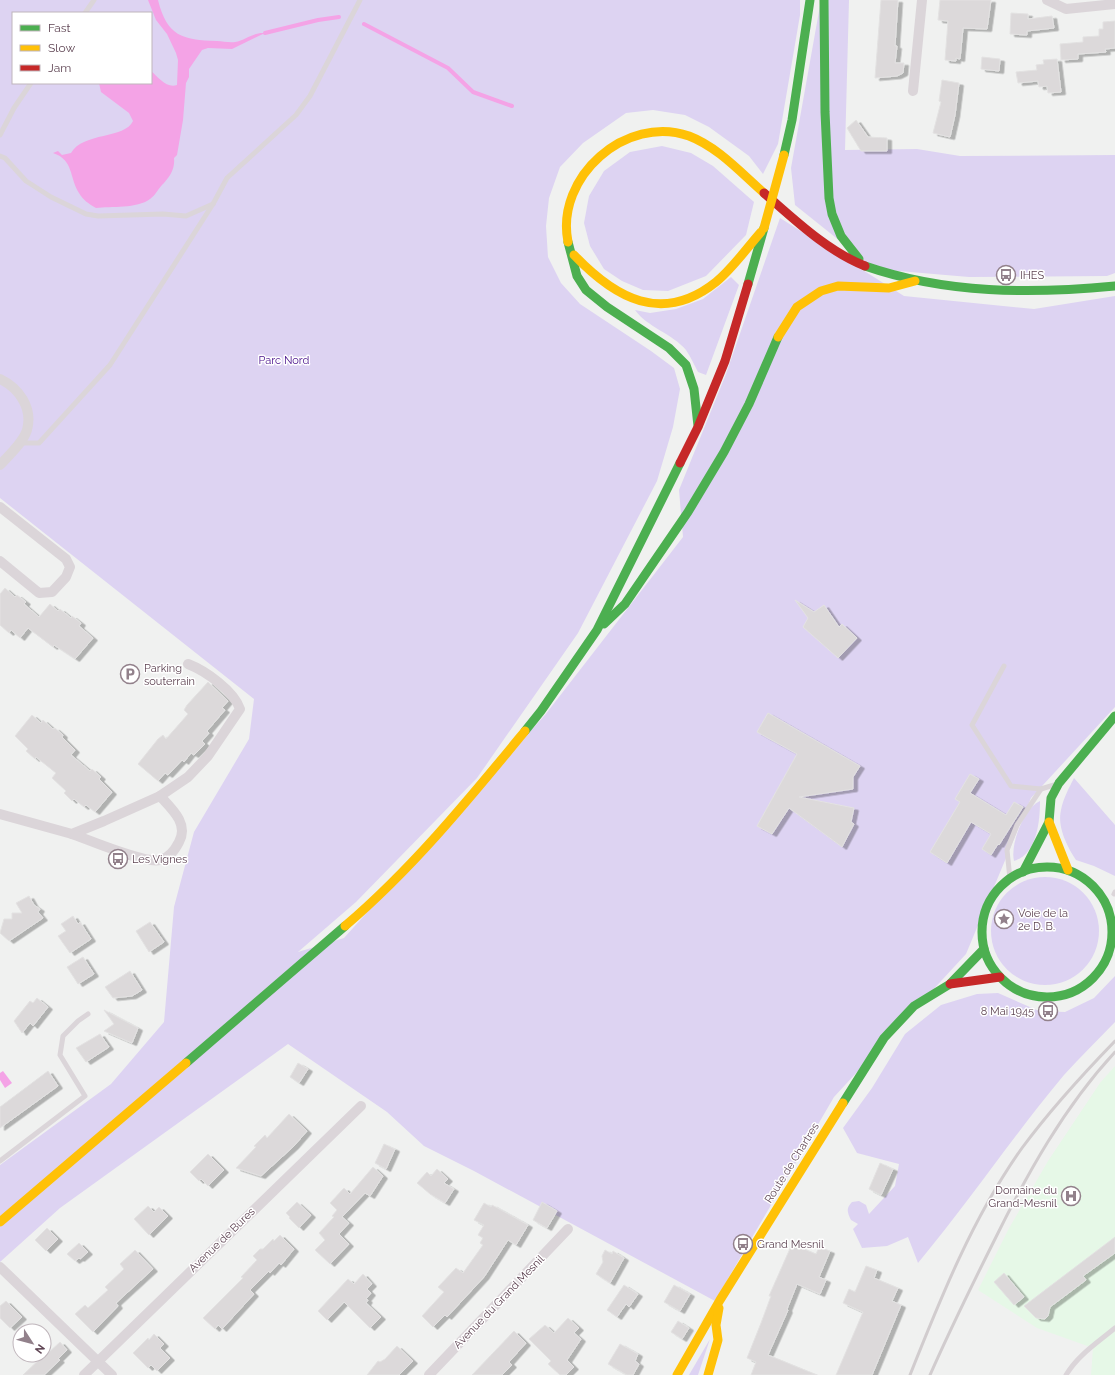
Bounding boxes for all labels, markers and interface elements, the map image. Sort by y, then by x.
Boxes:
legend [12,12,152,84]
text: Fast [48,21,71,35]
text: Slow [48,41,75,55]
text: Jam [48,61,71,75]
bus stop icon: IHES [995,264,1017,286]
place label: IHES [1020,269,1044,282]
park label: Parc Nord [259,354,310,367]
place label: Parking souterrain [144,662,195,688]
parking icon: Parking souterrain [119,663,141,685]
bus stop icon: Les Vignes [107,848,129,870]
place label: Les Vignes [132,853,187,866]
place label: Voie de la 2e D. B. [1018,907,1068,933]
place icon: Voie de la 2e D. B. [993,908,1015,930]
bus stop icon: 8 Mai 1945 [1037,1000,1059,1022]
place label: 8 Mai 1945 [981,1005,1034,1018]
street label: Route de Chartres [762,1121,822,1205]
place label: Domaine du Grand-Mesnil [988,1184,1057,1210]
hospital icon: Domaine du Grand-Mesnil [1060,1185,1082,1207]
street label: Avenue de Bures [186,1205,258,1275]
bus stop icon: Grand Mesnil [732,1233,754,1255]
place label: Grand Mesnil [757,1238,824,1251]
street label: Avenue du Grand Mesnil [451,1253,547,1351]
north arrow [12,1323,52,1363]
text: N [32,1341,47,1356]

